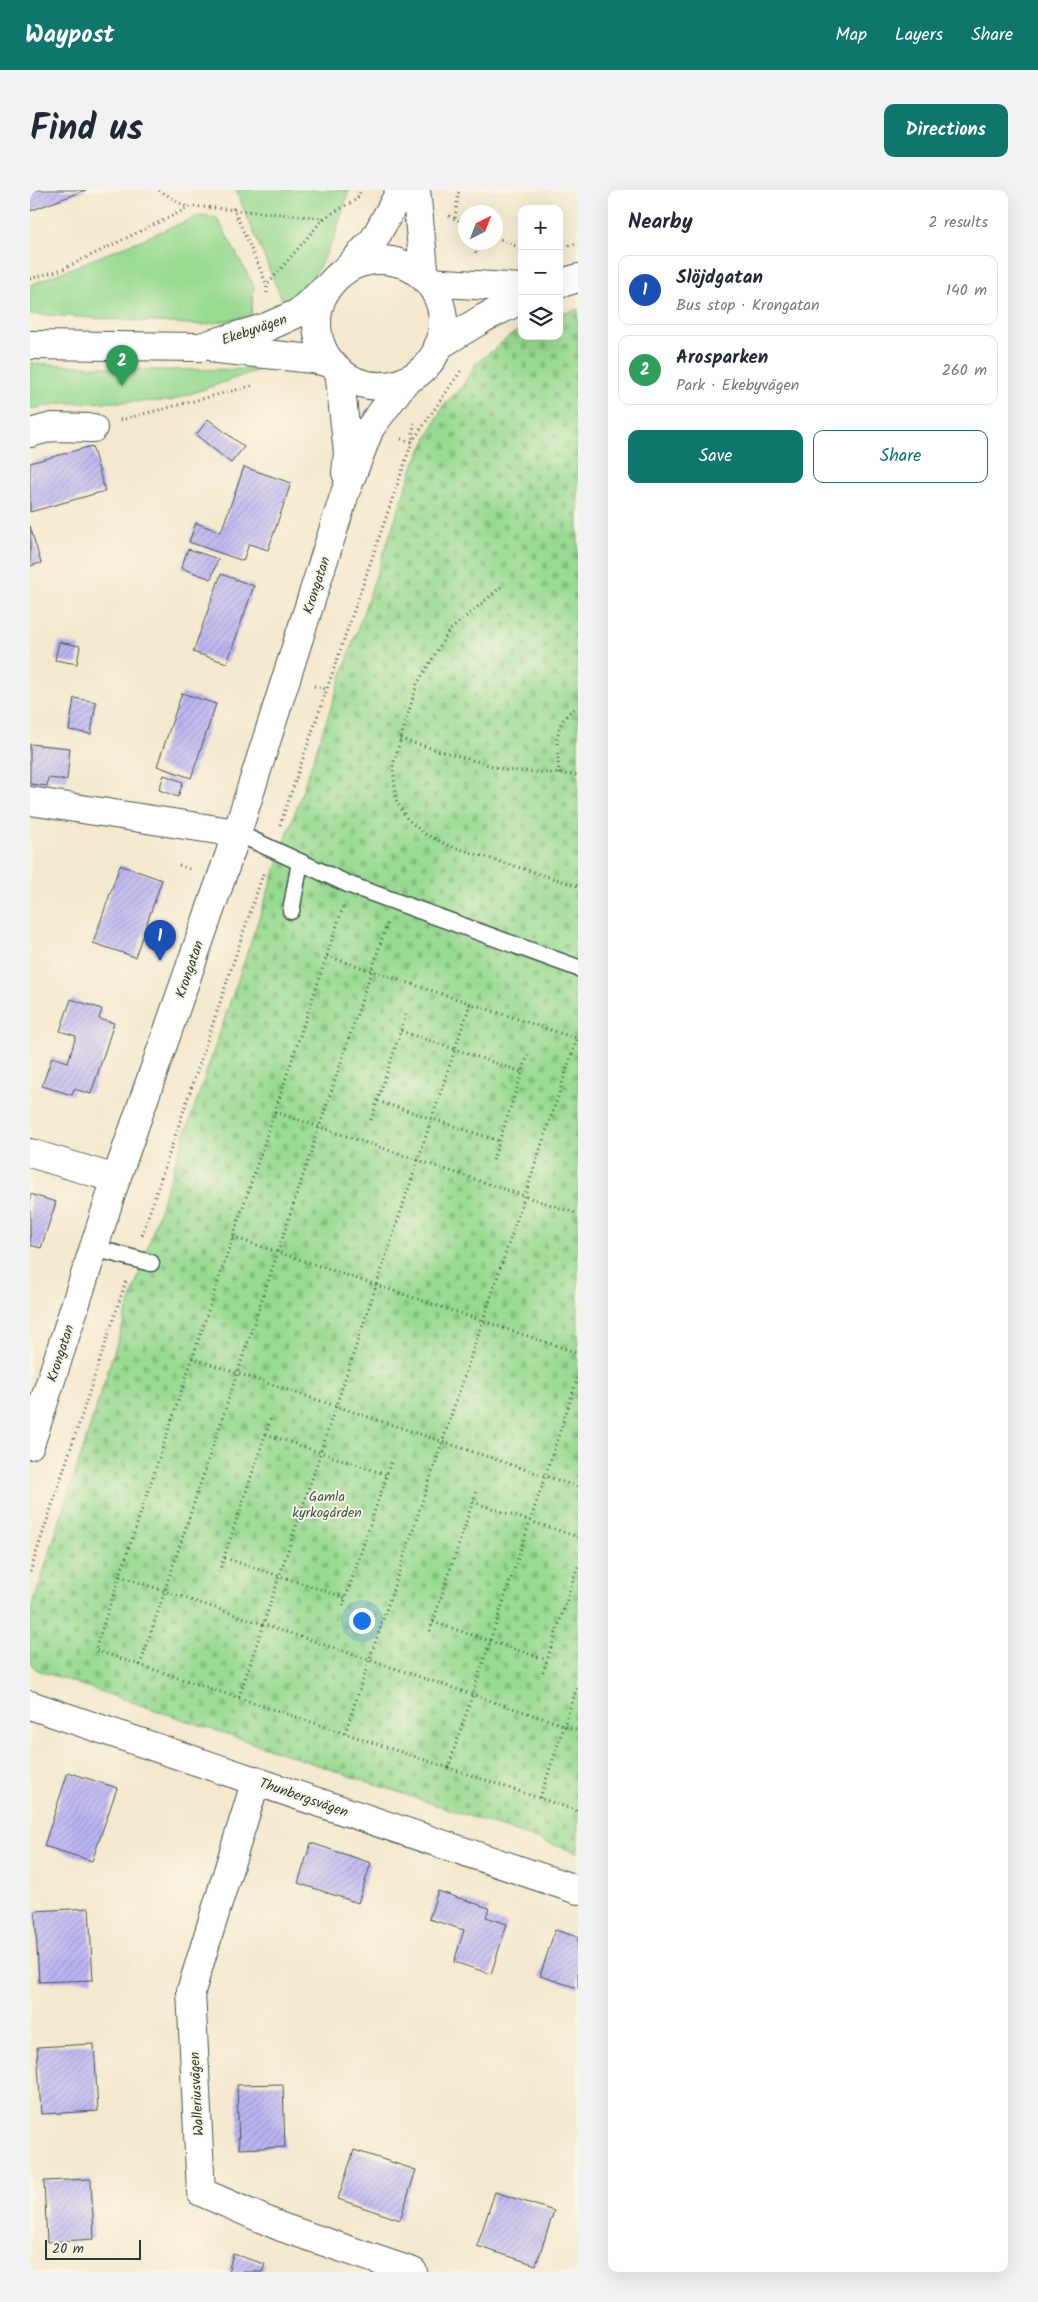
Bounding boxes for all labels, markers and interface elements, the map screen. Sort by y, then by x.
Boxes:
text: Waypost [25,16,114,55]
text: Map [836,21,867,50]
text: Layers [895,21,943,50]
text: Share [971,21,1013,50]
text: Find us [30,102,143,158]
button: Directions [884,104,1008,157]
north arrow [458,205,503,250]
map controls [518,205,563,340]
button: + [518,205,563,250]
text: Nearby [628,206,693,239]
text: 2 results [928,210,988,235]
button: − [518,250,563,295]
text: Slöjdgatan [676,263,763,293]
text: 1 [643,278,647,303]
text: 140 m [946,278,987,303]
text: Bus stop · Krongatan [676,293,820,318]
button: layers [518,295,563,340]
street label: Ekebyvägen [219,308,290,351]
text: Arosparken [676,343,768,373]
pin: 2 [106,345,138,386]
text: 2 [640,358,650,383]
text: 260 m [942,358,987,383]
text: Park · Ekebyvägen [676,373,799,398]
button: Save [628,430,803,483]
button: Share [813,430,988,483]
street label: Krongatan [297,554,337,617]
pin: 1 [144,920,176,961]
street label: Krongatan [170,938,210,1001]
street label: Krongatan [41,1322,81,1385]
park label: Gamla kyrkogården [292,1486,362,1524]
your location [349,1608,375,1634]
street label: Thunbergsvägen [256,1772,351,1823]
street label: Walleriusvägen [184,2051,210,2137]
scale bar [45,2237,141,2260]
text: 20 m [52,2238,84,2260]

